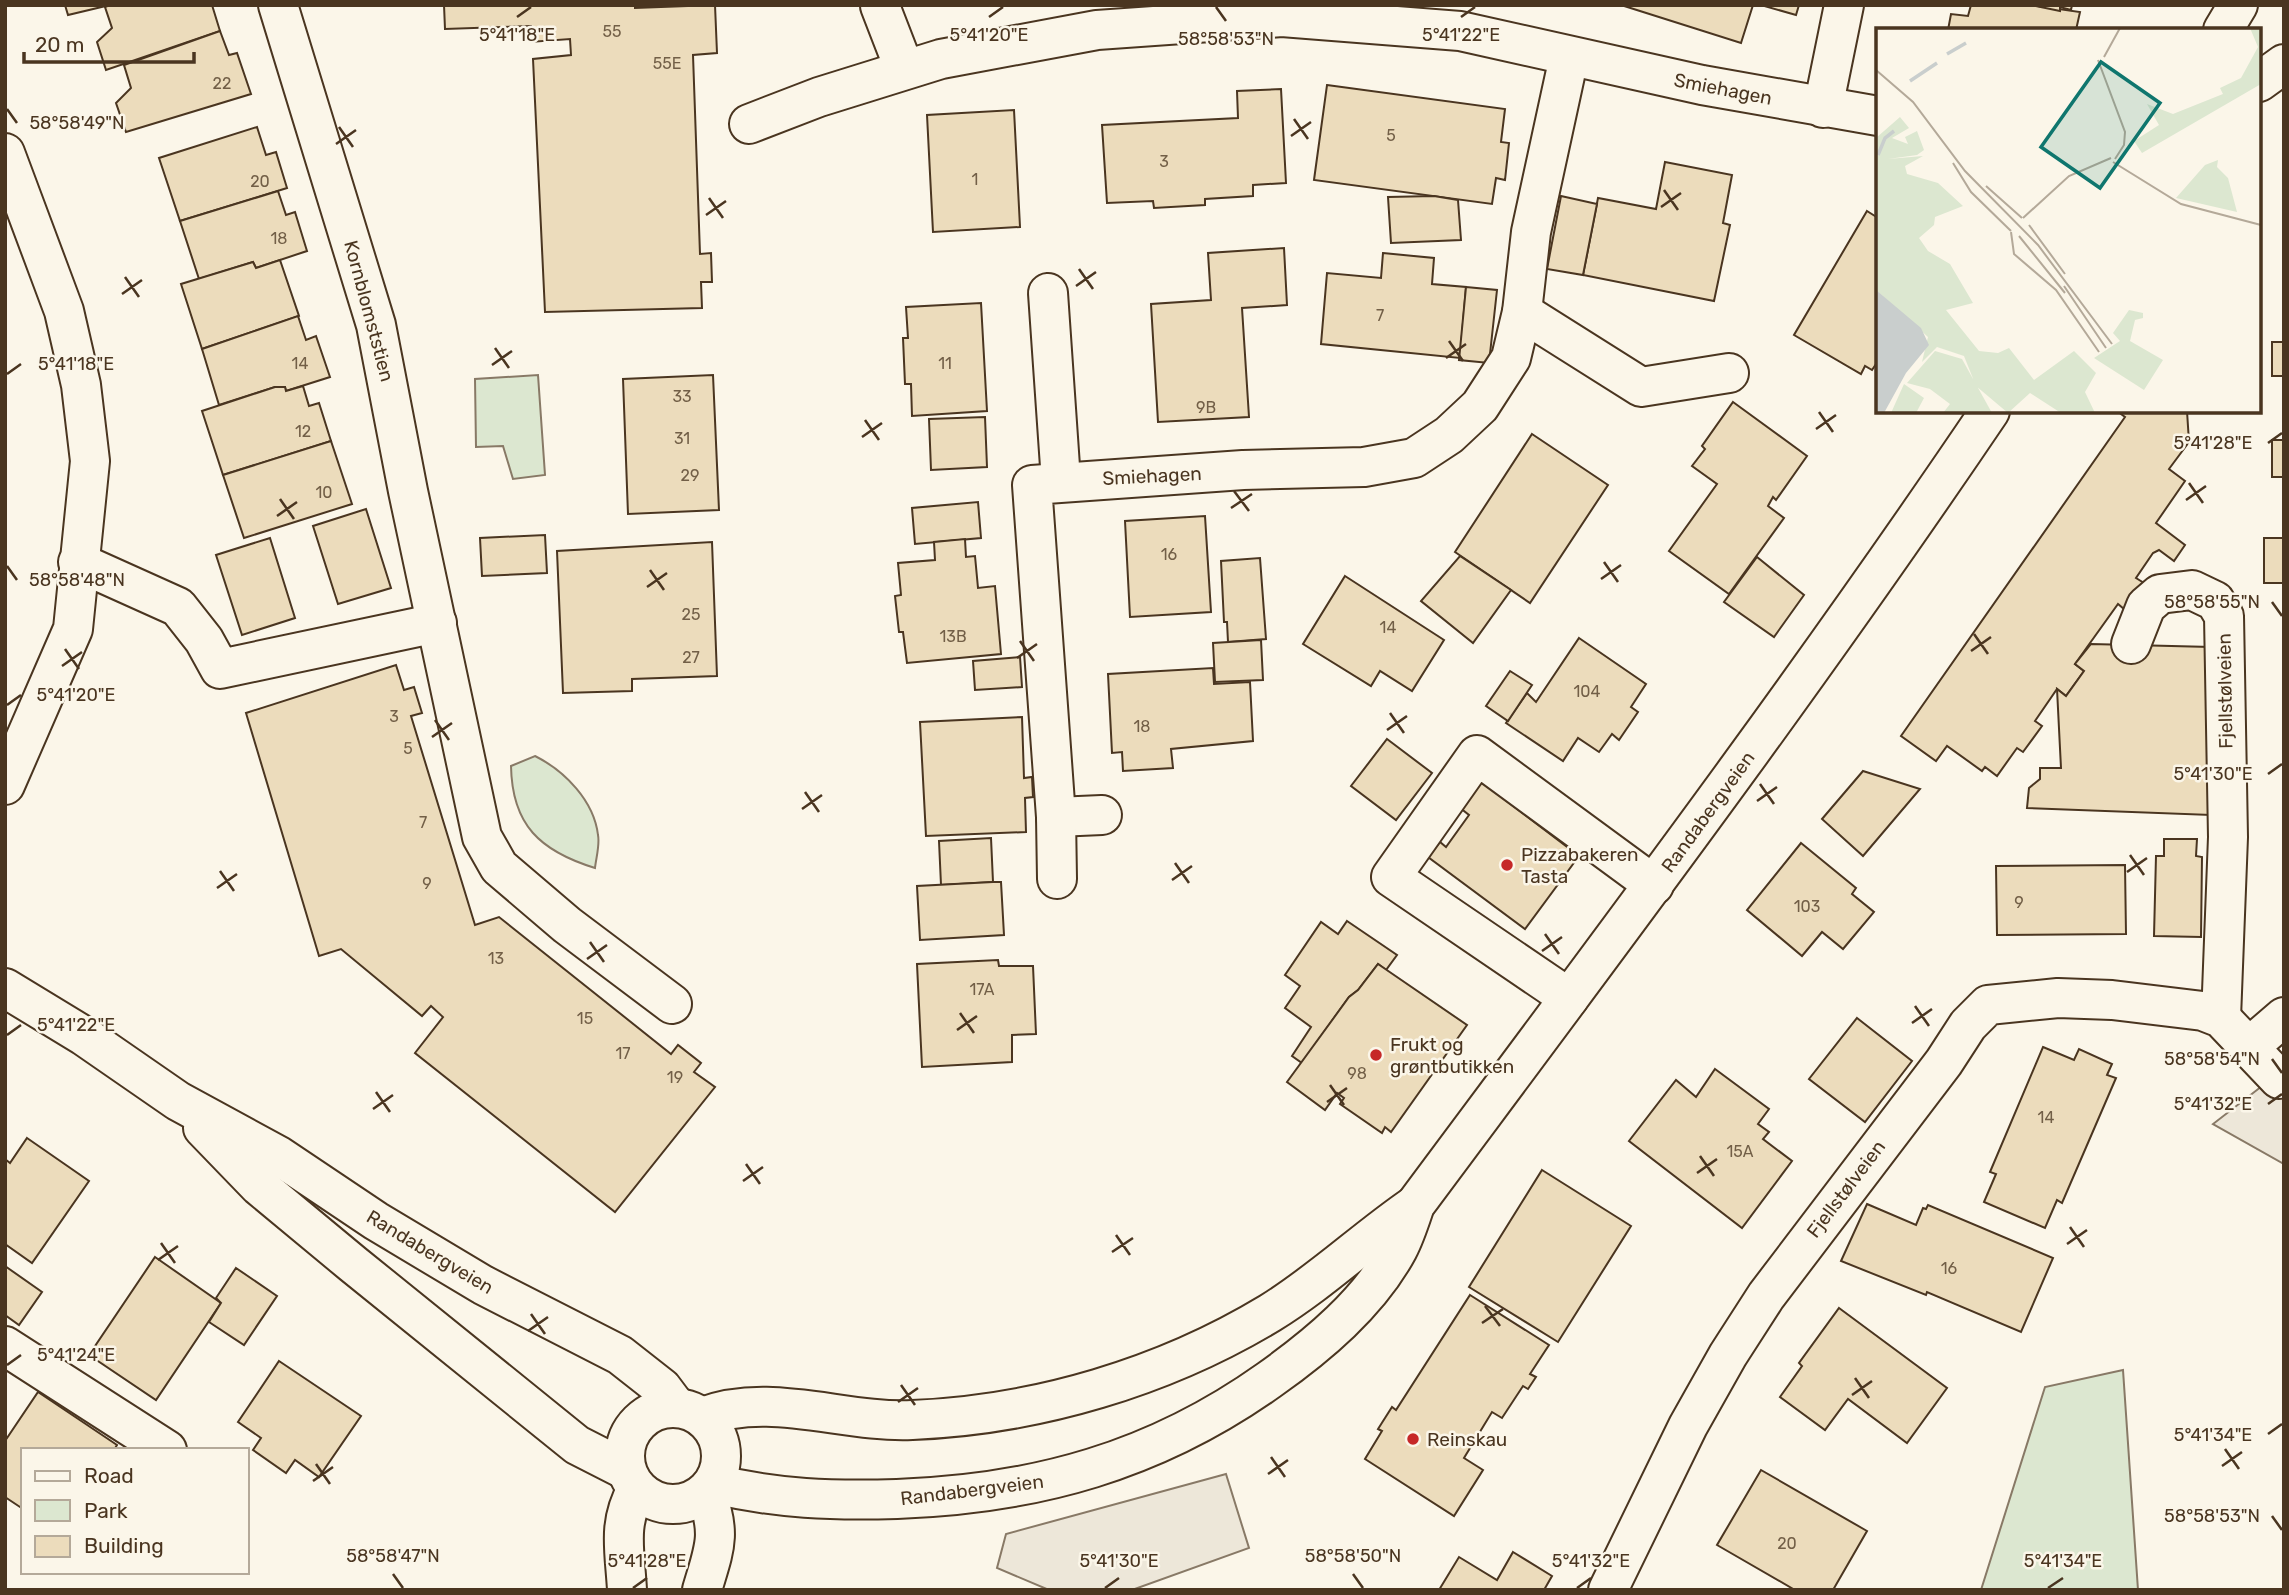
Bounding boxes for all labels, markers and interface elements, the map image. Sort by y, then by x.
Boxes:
scale bar [24,21,194,65]
house number: 55 [602,22,622,41]
text: 5°41'18"E [479,24,555,46]
text: 5°41'20"E [950,24,1028,46]
text: 5°41'22"E [1422,24,1500,46]
text: 58°58'53"N [1178,28,1274,50]
inset map [1876,28,2261,413]
text: 20 m [35,32,84,57]
house number: 55E [653,54,681,73]
street label: Smiehagen [1672,68,1774,110]
house number: 22 [213,74,231,93]
text: 58°58'49"N [29,112,125,134]
house number: 5 [1386,126,1396,145]
house number: 3 [1159,152,1169,171]
house number: 1 [972,170,978,189]
house number: 20 [250,172,270,191]
house number: 18 [270,229,288,248]
street label: Kornblomststien [339,238,399,384]
house number: 7 [1376,306,1384,325]
text: 5°41'18"E [38,353,114,375]
house number: 14 [292,354,308,373]
house number: 11 [938,354,952,373]
house number: 33 [672,387,692,406]
house number: 9B [1196,398,1216,417]
house number: 12 [295,422,311,441]
house number: 31 [674,429,690,448]
text: 5°41'28"E [2173,432,2253,454]
street label: Smiehagen [1102,462,1202,490]
house number: 29 [681,466,699,485]
house number: 10 [315,483,333,502]
house number: 16 [1161,545,1178,564]
text: 58°58'48"N [29,569,125,591]
text: 58°58'55"N [2164,591,2260,613]
house number: 25 [682,605,700,624]
house number: 14 [1380,618,1396,637]
house number: 13B [939,627,967,646]
street label: Fjellstølveien [2212,633,2238,749]
house number: 27 [682,648,700,667]
house number: 104 [1574,682,1601,701]
text: 5°41'20"E [37,684,115,706]
house number: 3 [389,707,399,726]
house number: 18 [1133,717,1151,736]
house number: 5 [403,739,413,758]
street label: Randabergveien [1656,747,1760,877]
text: 5°41'30"E [2173,763,2253,785]
house number: 7 [419,813,427,832]
place label: Pizzabakeren Tasta [1521,843,1639,888]
marker: Pizzabakeren Tasta [1499,857,1515,873]
house number: 9 [422,874,432,893]
house number: 9 [2014,893,2024,912]
house number: 103 [1794,897,1820,916]
house number: 13 [488,949,504,968]
house number: 17A [970,980,995,999]
house number: 15 [577,1009,593,1028]
text: 5°41'22"E [37,1014,115,1036]
place label: Frukt og grøntbutikken [1390,1033,1514,1078]
house number: 17 [615,1044,631,1063]
marker: Frukt og grøntbutikken [1368,1047,1384,1063]
text: 58°58'54"N [2164,1048,2260,1070]
house number: 98 [1347,1064,1367,1083]
house number: 19 [667,1068,683,1087]
text: 5°41'32"E [2174,1093,2252,1115]
house number: 14 [2038,1108,2054,1127]
street label: Fjellstølveien [1802,1136,1890,1242]
house number: 15A [1726,1142,1754,1161]
street label: Randabergveien [362,1205,498,1299]
house number: 16 [1941,1259,1958,1278]
text: 5°41'24"E [37,1344,115,1366]
text: 5°41'34"E [2174,1424,2252,1446]
place label: Reinskau [1427,1428,1507,1451]
marker: Reinskau [1405,1431,1421,1447]
legend [21,1448,248,1574]
text: Road [84,1463,134,1488]
street label: Randabergveien [899,1470,1045,1510]
text: Park [84,1498,128,1523]
text: 58°58'53"N [2164,1505,2260,1527]
text: Building [84,1533,164,1558]
house number: 20 [1777,1534,1797,1553]
text: 58°58'47"N [346,1545,440,1567]
text: 58°58'50"N [1305,1545,1401,1567]
text: 5°41'28"E [607,1550,687,1572]
text: 5°41'30"E [1079,1550,1159,1572]
text: 5°41'32"E [1552,1550,1630,1572]
text: 5°41'34"E [2024,1550,2102,1572]

